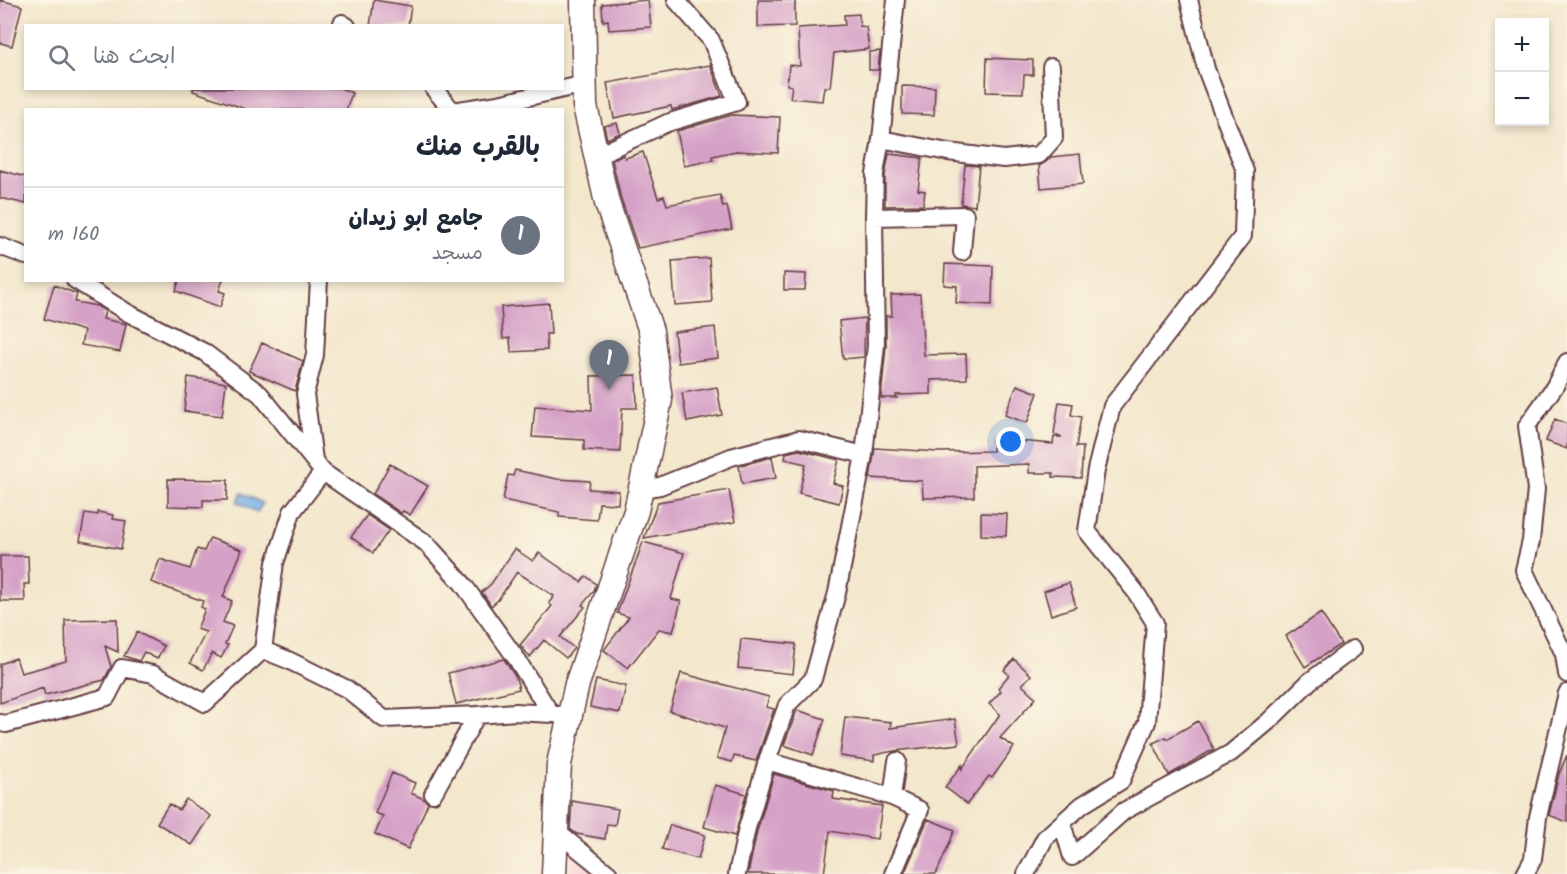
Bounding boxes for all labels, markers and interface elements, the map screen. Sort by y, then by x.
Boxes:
map controls [1495,18,1549,126]
button: + [1495,18,1549,72]
search box [24,24,564,90]
text: ابحث هنا [93,40,175,75]
icon: search [45,41,78,74]
button: − [1495,72,1549,126]
text: بالقرب منك [416,127,540,169]
text: جامع ابو زيدان [349,202,483,237]
text: 160 m [48,219,99,251]
text: 1 [517,219,524,251]
text: مسجد [432,238,483,270]
pin: 1 [590,340,628,390]
your location [996,427,1025,456]

